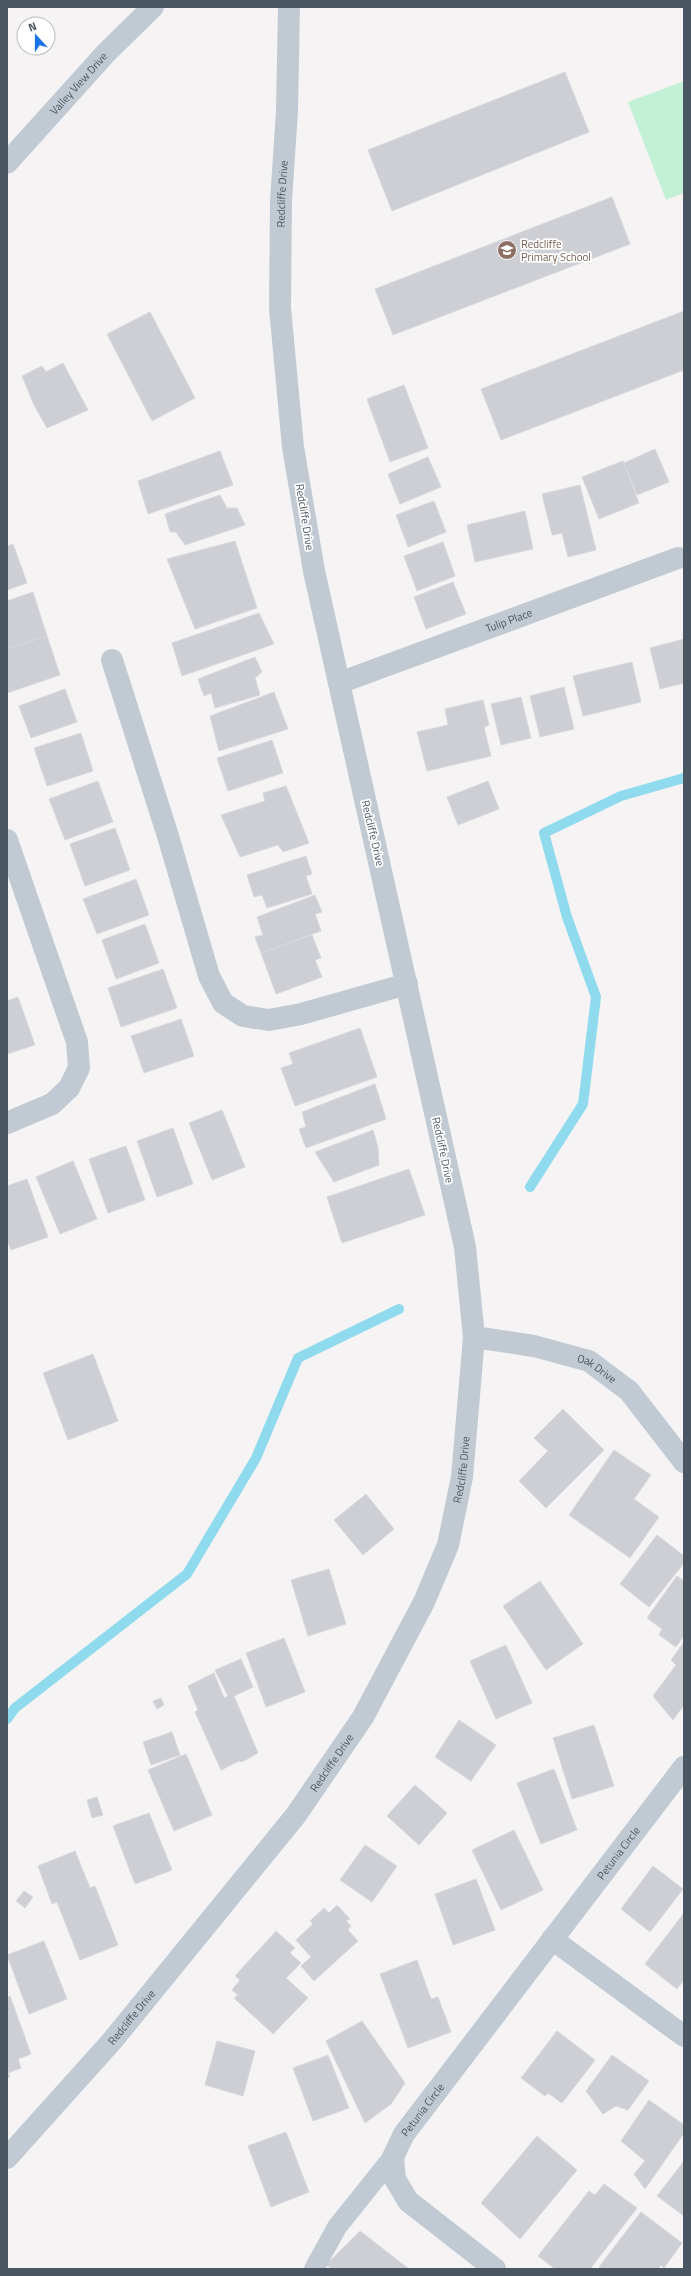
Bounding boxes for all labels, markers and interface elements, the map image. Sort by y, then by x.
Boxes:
north arrow [16,16,56,56]
text: N [26,18,39,35]
street label: Valley View Drive [46,48,111,118]
street label: Redcliffe Drive [273,159,292,227]
place label: Redcliffe Primary School [521,236,591,265]
school or university icon: Redcliffe Primary School [496,239,518,261]
street label: Redcliffe Drive [292,483,318,552]
street label: Tulip Place [483,604,535,636]
street label: Redcliffe Drive [358,799,388,868]
street label: Redcliffe Drive [428,1116,458,1185]
street label: Oak Drive [575,1350,620,1387]
street label: Redcliffe Drive [449,1435,473,1504]
street label: Redcliffe Drive [306,1730,358,1795]
street label: Petunia Circle [593,1823,644,1883]
street label: Redcliffe Drive [104,1986,159,2048]
street label: Petunia Circle [397,2080,448,2140]

